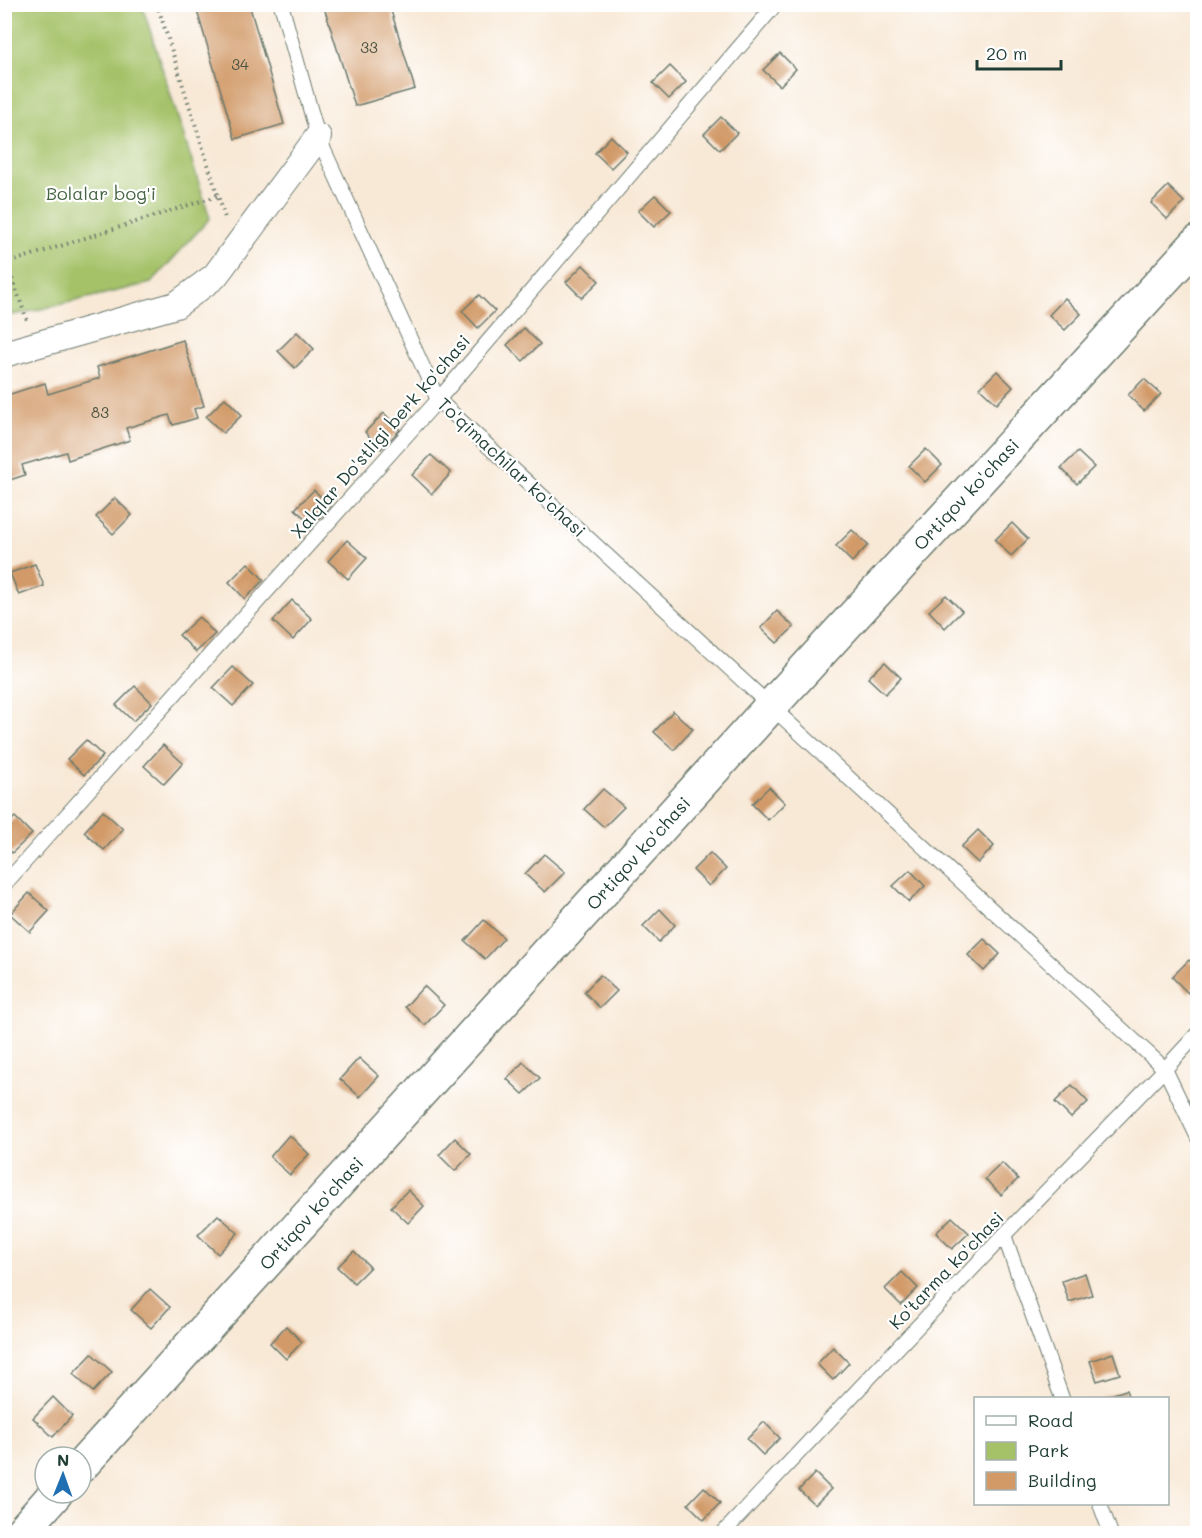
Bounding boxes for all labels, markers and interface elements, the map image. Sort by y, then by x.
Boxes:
scale bar [977,33,1061,71]
house number: 33 [360,37,378,57]
text: 20 m [986,41,1027,65]
house number: 34 [231,54,249,74]
park label: Bolalar bog'i [46,181,156,205]
street label: Xalqlar Do'stligi berk ko'chasi [285,329,475,543]
street label: To'qimachilar ko'chasi [433,392,591,542]
house number: 83 [91,402,109,422]
street label: Ortiqov ko'chasi [908,433,1024,555]
street label: Ortiqov ko'chasi [581,791,695,915]
street label: Ortiqov ko'chasi [254,1151,368,1275]
street label: Ko'tarma ko'chasi [883,1206,1009,1334]
legend [974,1397,1169,1505]
text: Road [1028,1408,1073,1432]
text: Park [1028,1438,1069,1462]
north arrow [33,1445,93,1505]
text: N [57,1449,70,1470]
text: Building [1028,1468,1096,1492]

